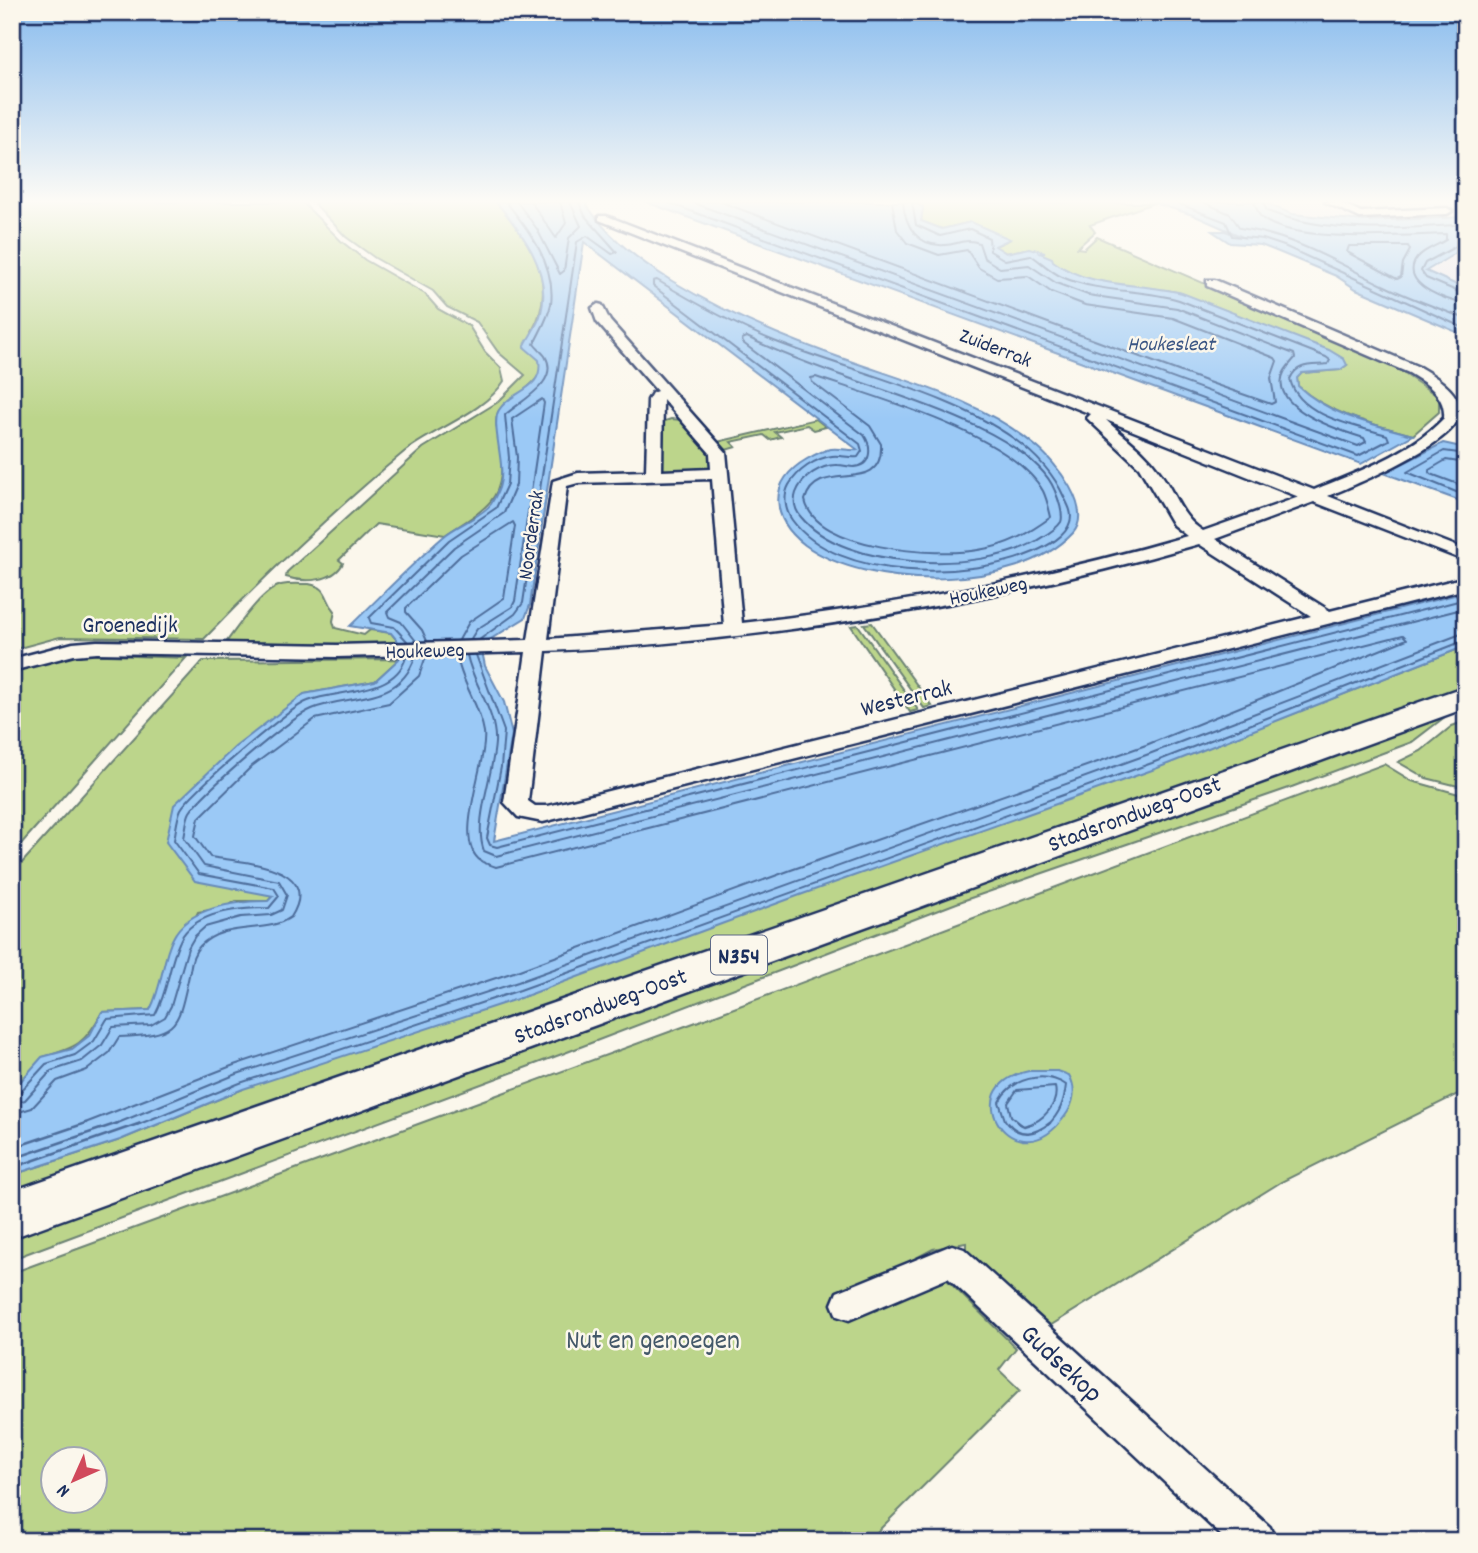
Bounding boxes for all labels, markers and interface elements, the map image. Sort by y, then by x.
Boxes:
street label: Zuiderrak [954,322,1035,377]
water label: Houkesleat [1127,331,1217,361]
street label: Noorderrak [512,489,554,582]
street label: Houkeweg [947,570,1030,616]
street label: Groenedijk [82,610,178,644]
street label: Houkeweg [385,637,465,669]
street label: Westerrak [858,672,956,728]
street label: Stadsrondweg-Oost [1044,769,1227,863]
road number: N354 [711,936,767,974]
street label: Stadsrondweg-Oost [510,961,693,1055]
street label: Gudsekop [1009,1317,1110,1414]
park label: Nut en genoegen [566,1323,740,1363]
north arrow [38,1444,108,1514]
text: N [52,1477,77,1502]

